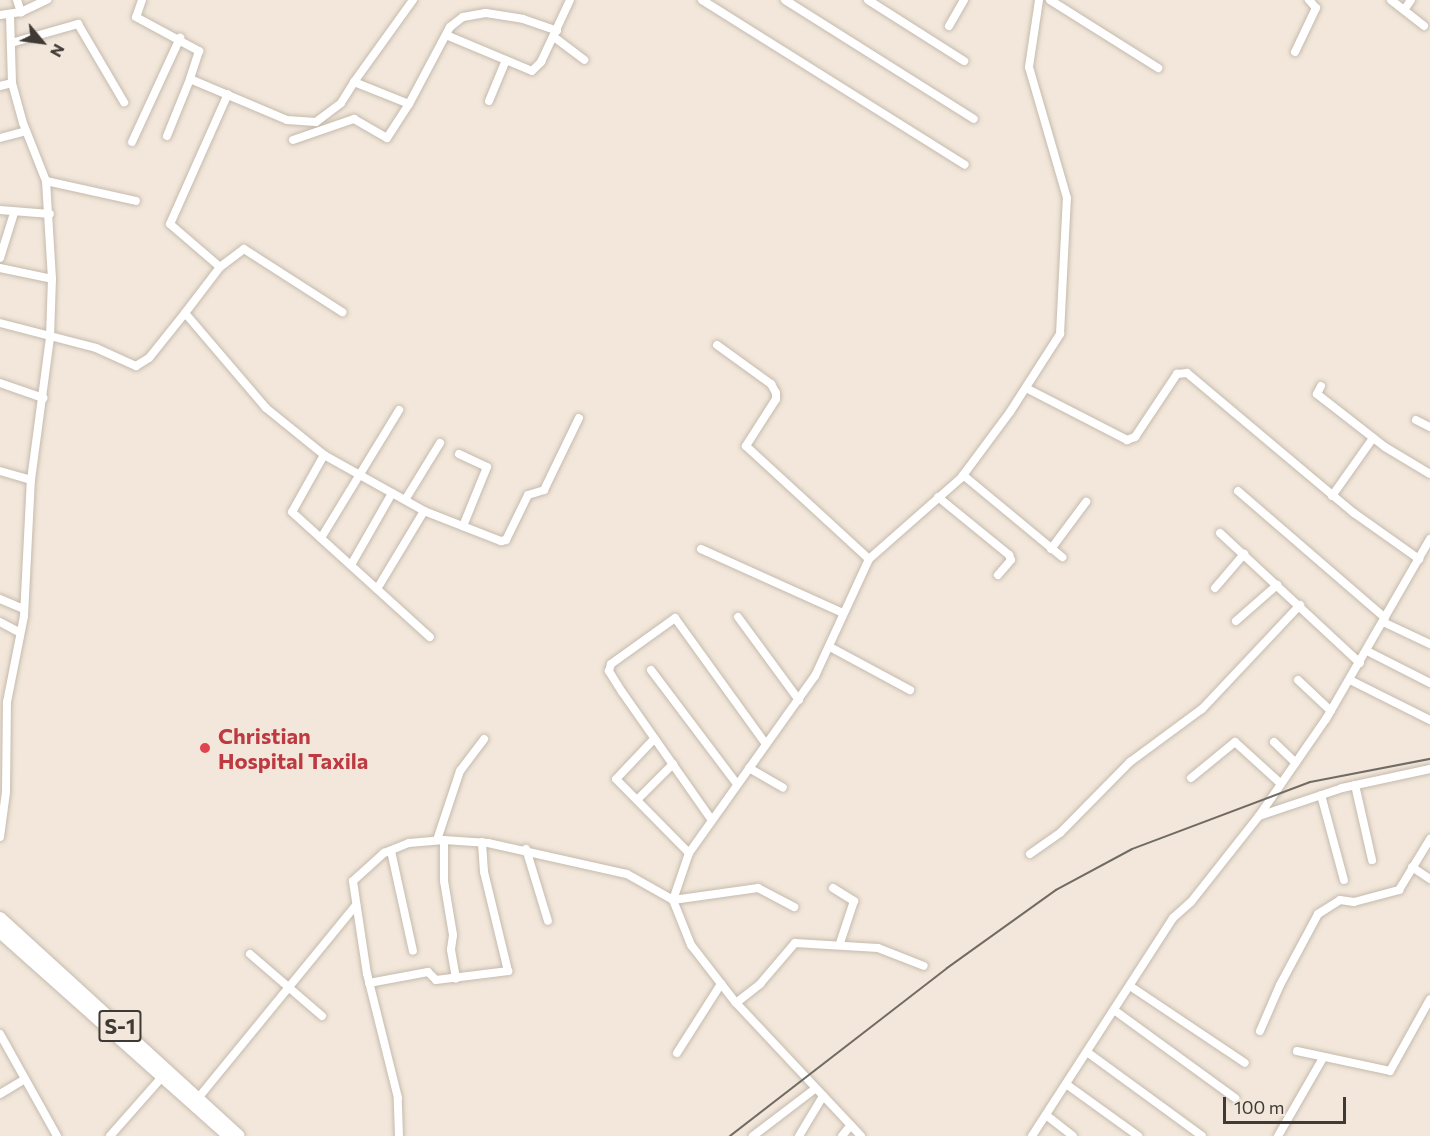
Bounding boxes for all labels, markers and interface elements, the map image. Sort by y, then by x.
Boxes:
north arrow [12,12,72,72]
text: N [47,41,69,61]
place label: Christian Hospital Taxila [218,722,368,774]
marker: Christian Hospital Taxila [196,739,214,757]
road number: S-1 [98,1008,142,1044]
scale bar [1226,1085,1349,1123]
text: 100 m [1234,1096,1284,1118]

